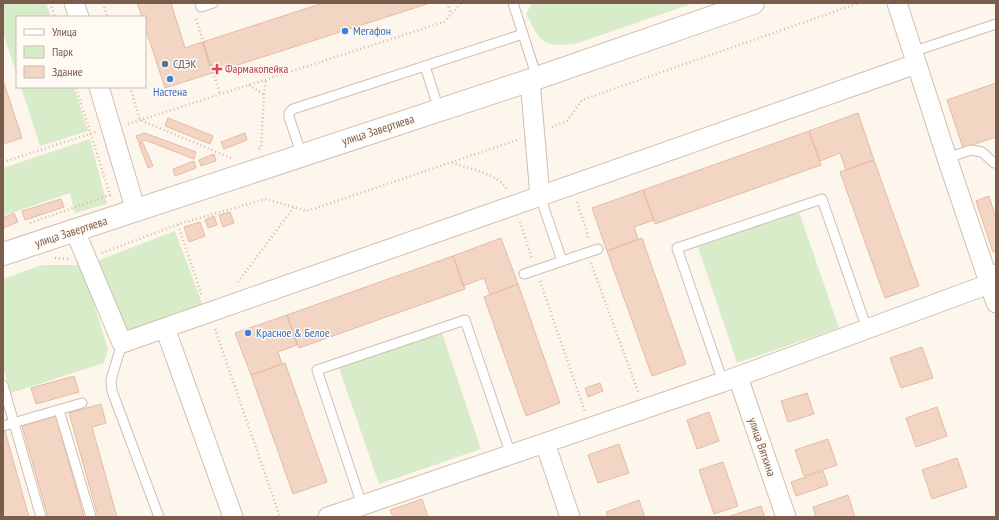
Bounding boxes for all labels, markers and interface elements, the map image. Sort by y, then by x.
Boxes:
legend [16,16,146,88]
place label: Мегафон [353,23,391,38]
text: Улица [52,24,77,39]
marker: Мегафон [340,26,350,36]
text: Парк [52,44,73,59]
place label: СДЭК [173,56,196,71]
marker: СДЭК [160,59,170,69]
place label: Фармакопейка [225,61,288,76]
text: Здание [52,64,83,79]
marker: Фармакопейка [212,64,222,74]
marker: Настена [165,74,175,84]
place label: Настена [153,84,187,99]
street label: улица Завертяева [340,111,416,148]
street label: улица Завертяева [33,213,109,250]
place label: Красное & Белое [256,325,330,340]
marker: Красное & Белое [243,328,253,338]
street label: улица Вяткина [745,415,780,478]

